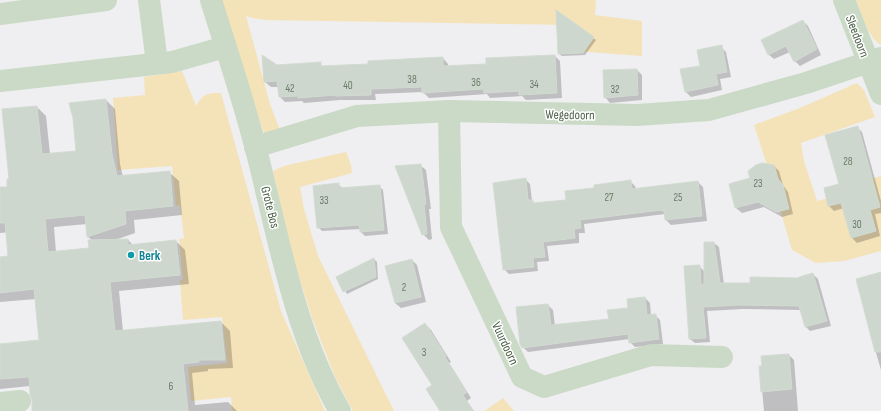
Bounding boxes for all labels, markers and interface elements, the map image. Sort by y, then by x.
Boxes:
street label: Sleedoorn [842,13,872,60]
house number: 38 [407,73,417,86]
house number: 36 [471,76,481,89]
house number: 34 [529,78,539,91]
house number: 40 [343,79,353,92]
house number: 42 [285,82,295,95]
house number: 32 [610,83,620,96]
street label: Wegedoorn [545,107,595,123]
house number: 28 [843,155,853,168]
house number: 23 [753,177,763,190]
street label: Grote Bos [257,185,283,230]
house number: 27 [605,191,614,204]
house number: 25 [674,191,682,204]
house number: 33 [319,194,329,207]
house number: 30 [852,218,862,231]
place label: Berk [139,248,161,264]
marker: Berk [126,250,136,260]
house number: 2 [402,281,407,294]
street label: Vuurdoorn [488,319,522,367]
house number: 3 [422,346,427,359]
house number: 6 [169,380,174,393]

